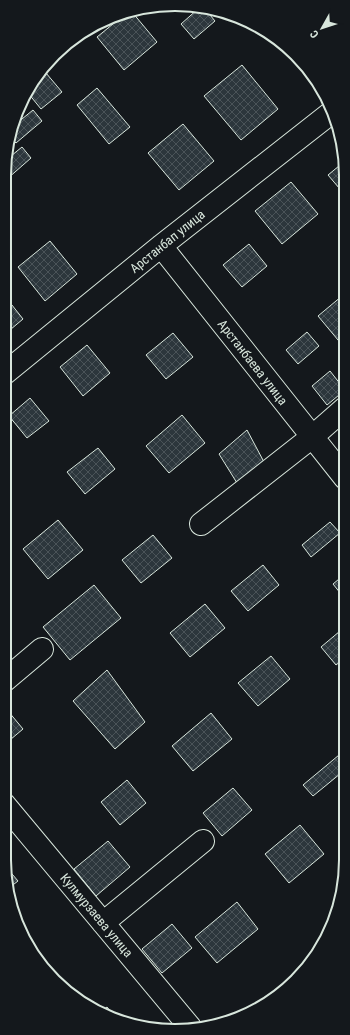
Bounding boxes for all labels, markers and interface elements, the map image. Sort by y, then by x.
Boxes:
north arrow [302,8,342,48]
text: С [308,27,322,41]
street label: Арстанбап улица [127,207,208,276]
street label: Арстанбаева улица [215,317,291,408]
street label: Кулмурзаева улица [57,871,136,960]

